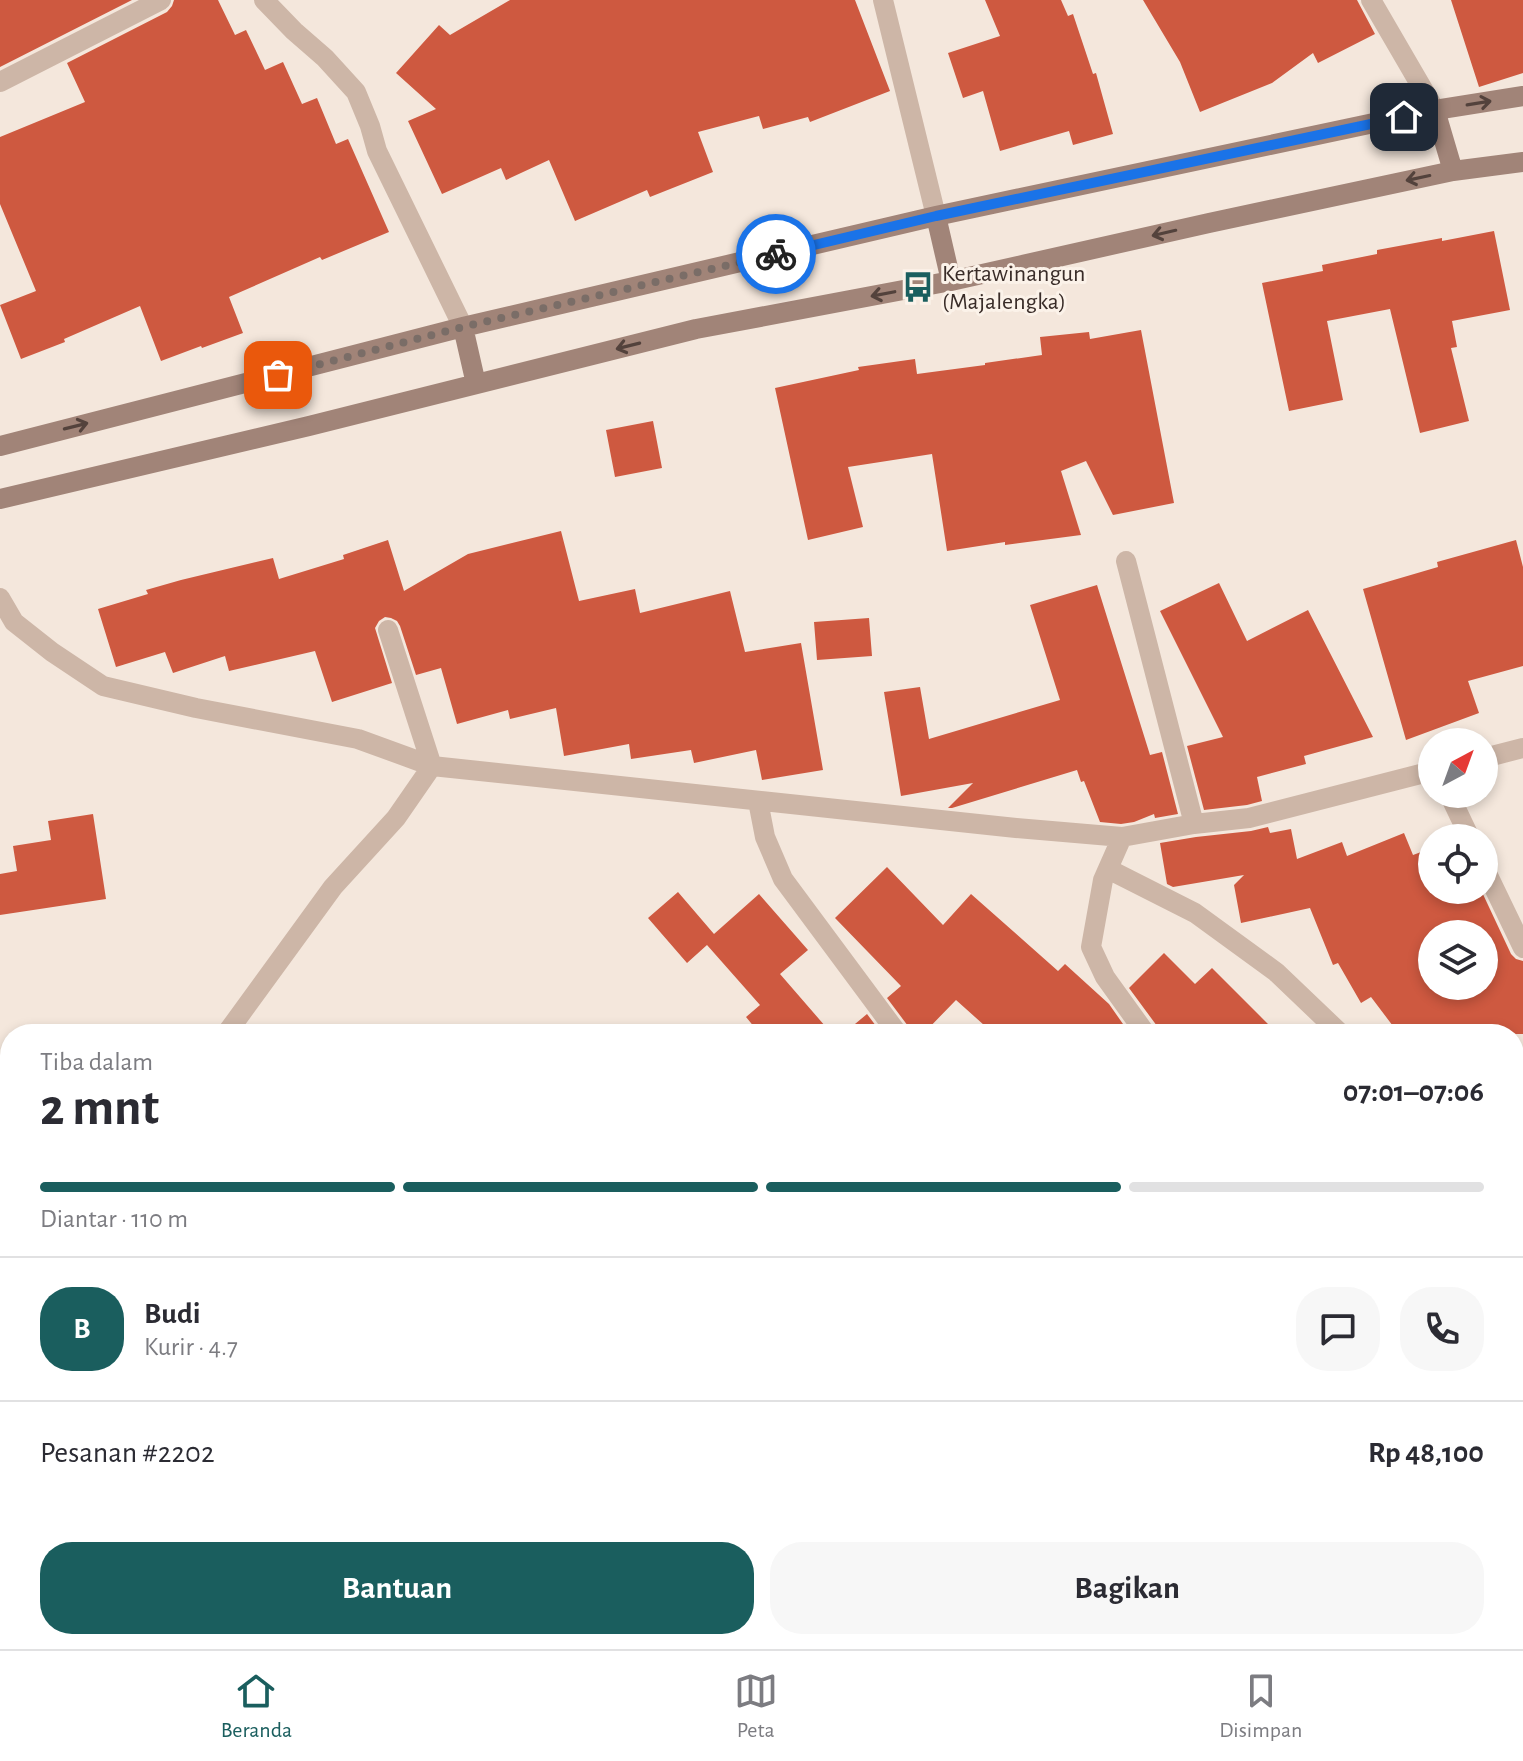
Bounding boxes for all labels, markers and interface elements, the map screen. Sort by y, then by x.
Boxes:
pin [1370,83,1438,151]
icon: home [1382,95,1426,139]
one-way arrow [1466,95,1491,110]
one-way arrow [1406,172,1432,187]
courier [736,214,816,294]
one-way arrow [1152,226,1177,241]
icon: bike [754,232,798,276]
place label: Kertawinangun (Majalengka) [942,262,1086,314]
bus stop icon: Kertawinangun (Majalengka) [901,270,935,304]
one-way arrow [870,287,896,302]
one-way arrow [616,340,642,355]
pin [244,341,312,409]
icon: bag [256,353,300,397]
one-way arrow [62,418,88,433]
north arrow [1418,728,1498,808]
map controls [1418,728,1498,1000]
button: locate [1418,824,1498,904]
button: layers [1418,920,1498,1000]
text: Tiba dalam [40,1049,153,1075]
text: 07:01–07:06 [1343,1077,1484,1107]
text: 2 mnt [40,1082,159,1134]
text: Diantar · 110 m [40,1206,188,1232]
button: chat [1296,1287,1380,1371]
button: phone [1400,1287,1484,1371]
text: Budi [144,1299,201,1329]
text: B [73,1314,91,1344]
text: Kurir · 4.7 [144,1334,238,1360]
text: Pesanan #2202 [40,1438,215,1468]
text: Rp 48,100 [1368,1438,1484,1468]
button: Bantuan [40,1542,754,1634]
button: Bagikan [770,1542,1484,1634]
tab: Beranda [221,1669,292,1743]
tab: Peta [734,1669,778,1743]
tab: Disimpan [1219,1669,1302,1743]

